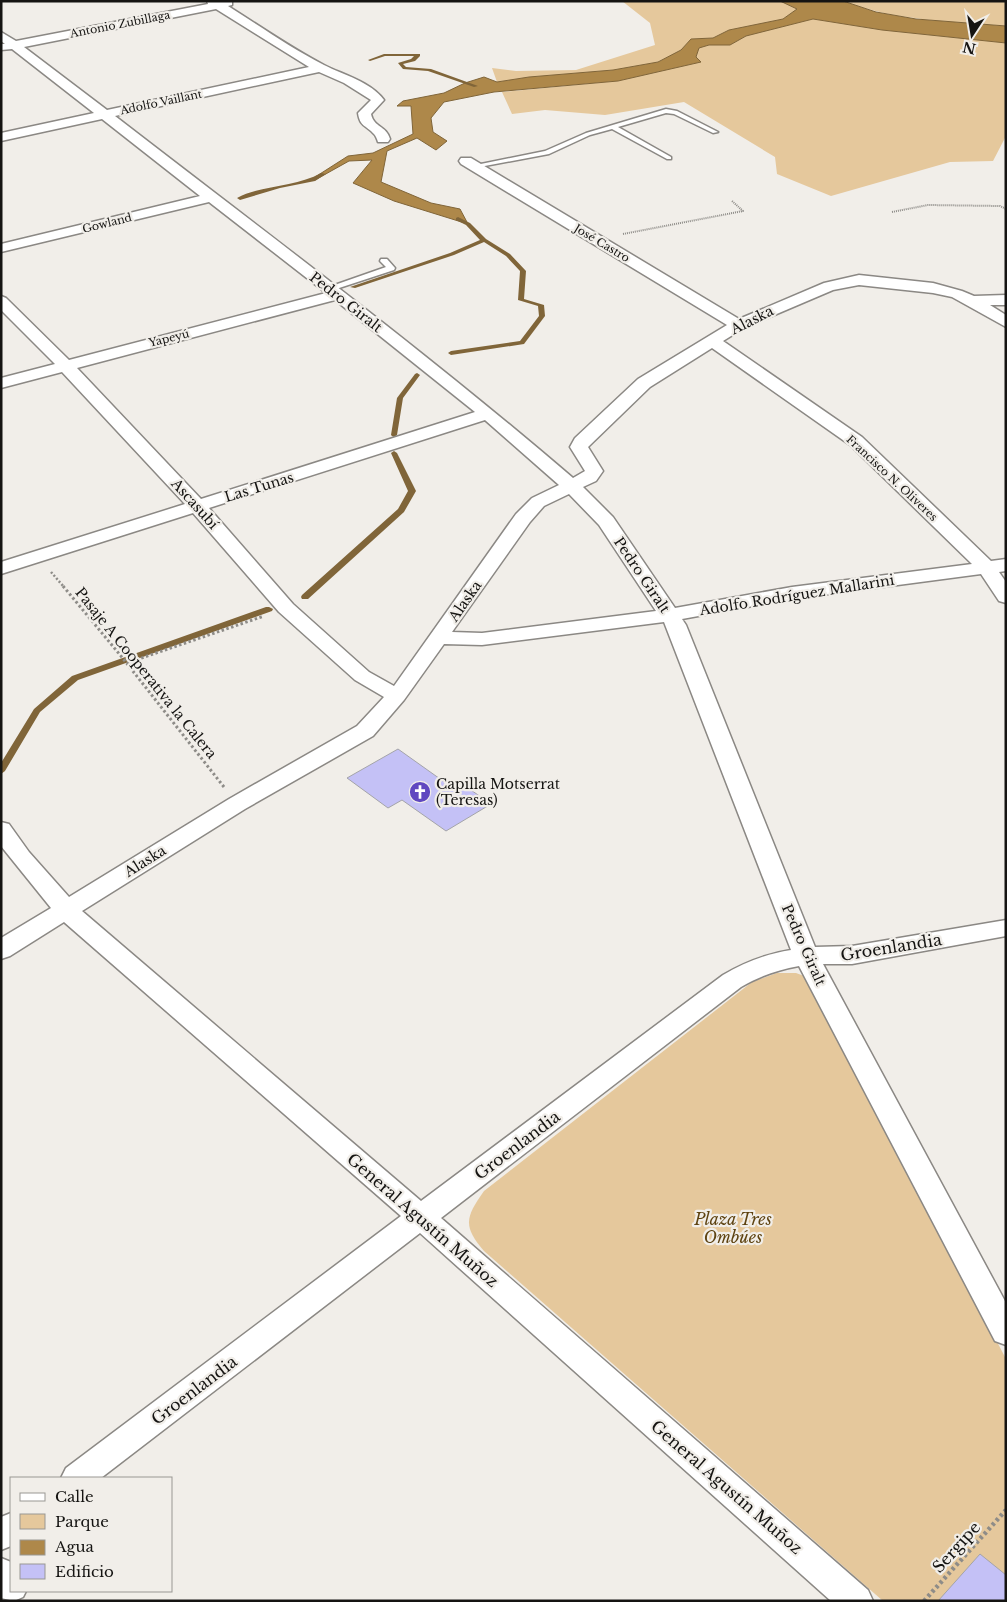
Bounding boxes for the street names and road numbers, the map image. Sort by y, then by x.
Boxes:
street label: Antonio Zubillaga [68,7,172,41]
street label: Adolfo Vaillant [118,86,204,118]
street label: Gowland [81,210,134,236]
street label: José Castro [570,220,632,265]
street label: Pedro Giralt [306,268,387,336]
street label: Alaska [727,301,777,339]
street label: Yapeyú [146,326,191,350]
street label: Francisco N. Oliveres [843,432,941,524]
street label: Las Tunas [222,468,296,506]
street label: Ascasubí [167,474,223,533]
street label: Pedro Giralt [610,534,674,617]
street label: Adolfo Rodríguez Mallarini [697,571,896,619]
street label: Alaska [444,577,486,626]
street label: Pasaje A Cooperativa la Calera [71,584,221,762]
street label: Alaska [120,841,169,881]
street label: Pedro Giralt [778,901,830,989]
street label: Groenlandia [839,929,943,965]
street label: Groenlandia [470,1106,564,1184]
street label: General Agustín Muñoz [343,1149,503,1291]
street label: Groenlandia [147,1351,241,1429]
street label: General Agustín Muñoz [647,1416,807,1558]
street label: Sergipe [928,1517,984,1577]

